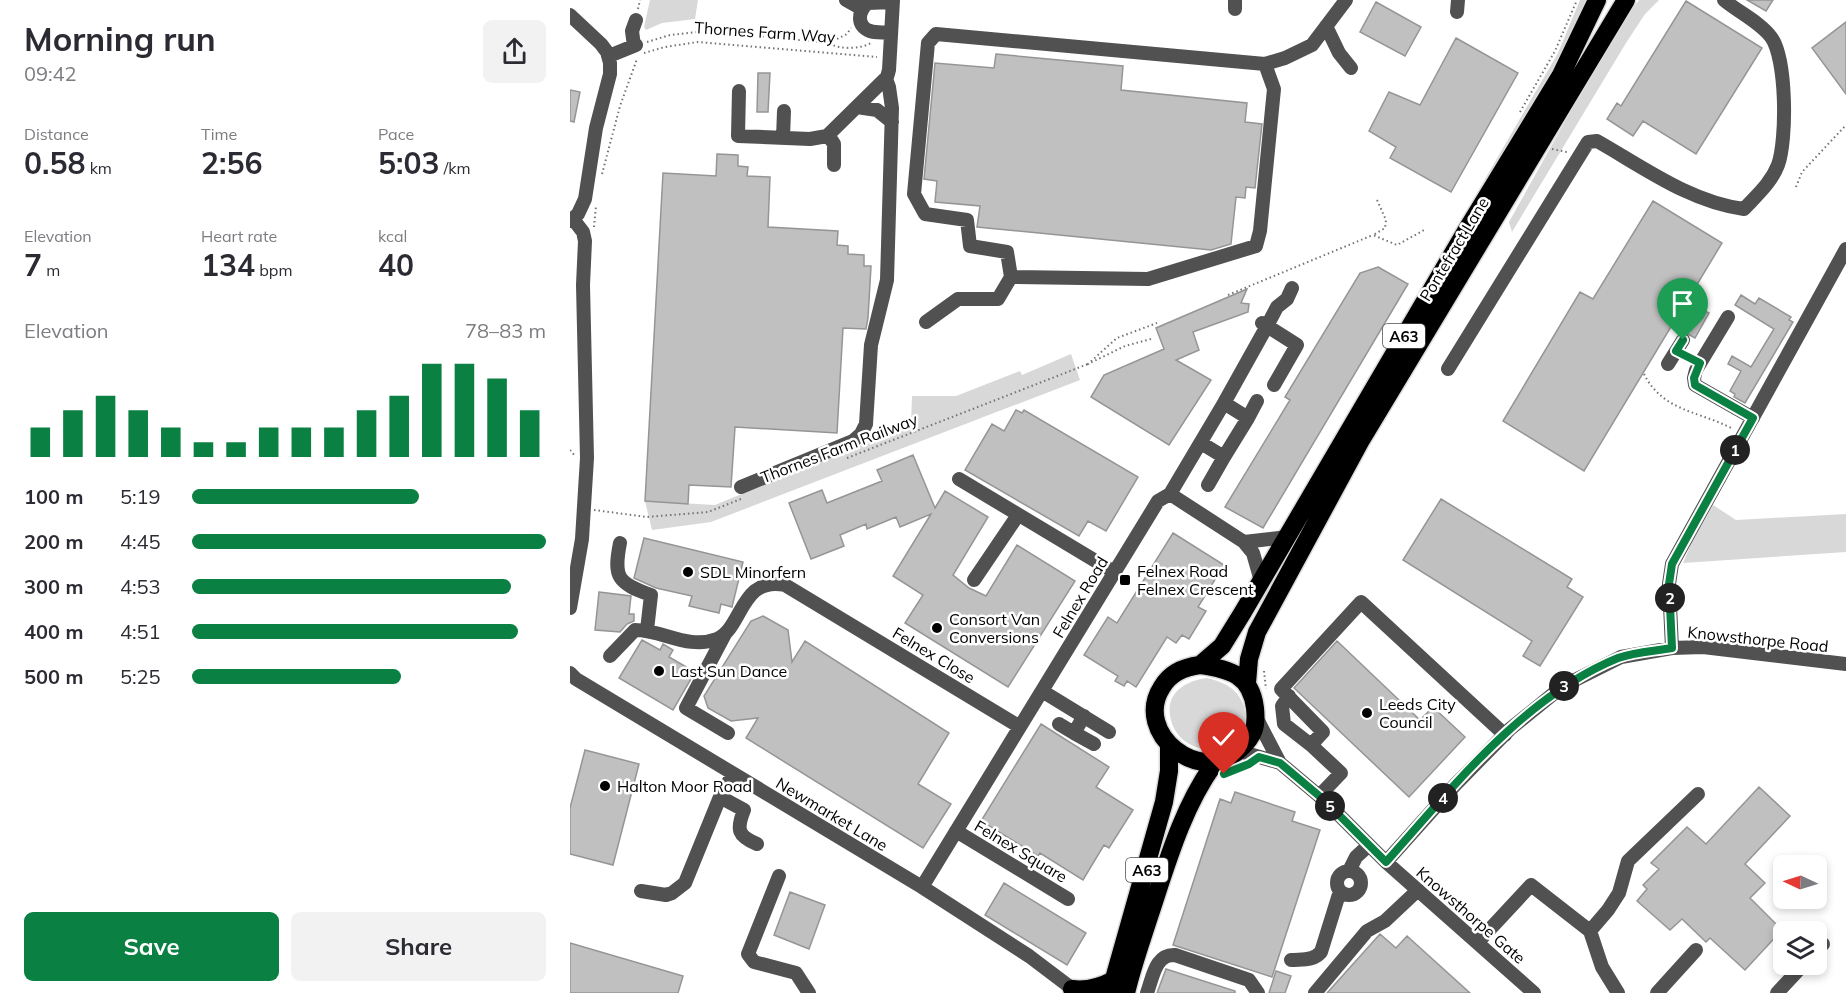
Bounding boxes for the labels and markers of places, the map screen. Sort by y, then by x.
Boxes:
pin [1657,278,1708,340]
pin: 1 [1720,435,1750,465]
place label: Felnex Road Felnex Crescent [1137,561,1254,599]
place label: SDL Minorfern [700,562,806,582]
marker: SDL Minorfern [681,565,695,579]
marker: Felnex Road Felnex Crescent [1118,573,1132,587]
pin: 2 [1655,583,1685,613]
place label: Consort Van Conversions [949,609,1040,647]
marker: Consort Van Conversions [930,621,944,635]
place label: Last Sun Dance [671,661,787,681]
marker: Last Sun Dance [652,664,666,678]
pin: 3 [1549,671,1579,701]
place label: Leeds City Council [1379,694,1456,732]
marker: Leeds City Council [1360,706,1374,720]
pin [1198,712,1249,774]
place label: Halton Moor Road [617,776,752,796]
marker: Halton Moor Road [598,779,612,793]
pin: 4 [1428,783,1458,813]
pin: 5 [1315,791,1345,821]

